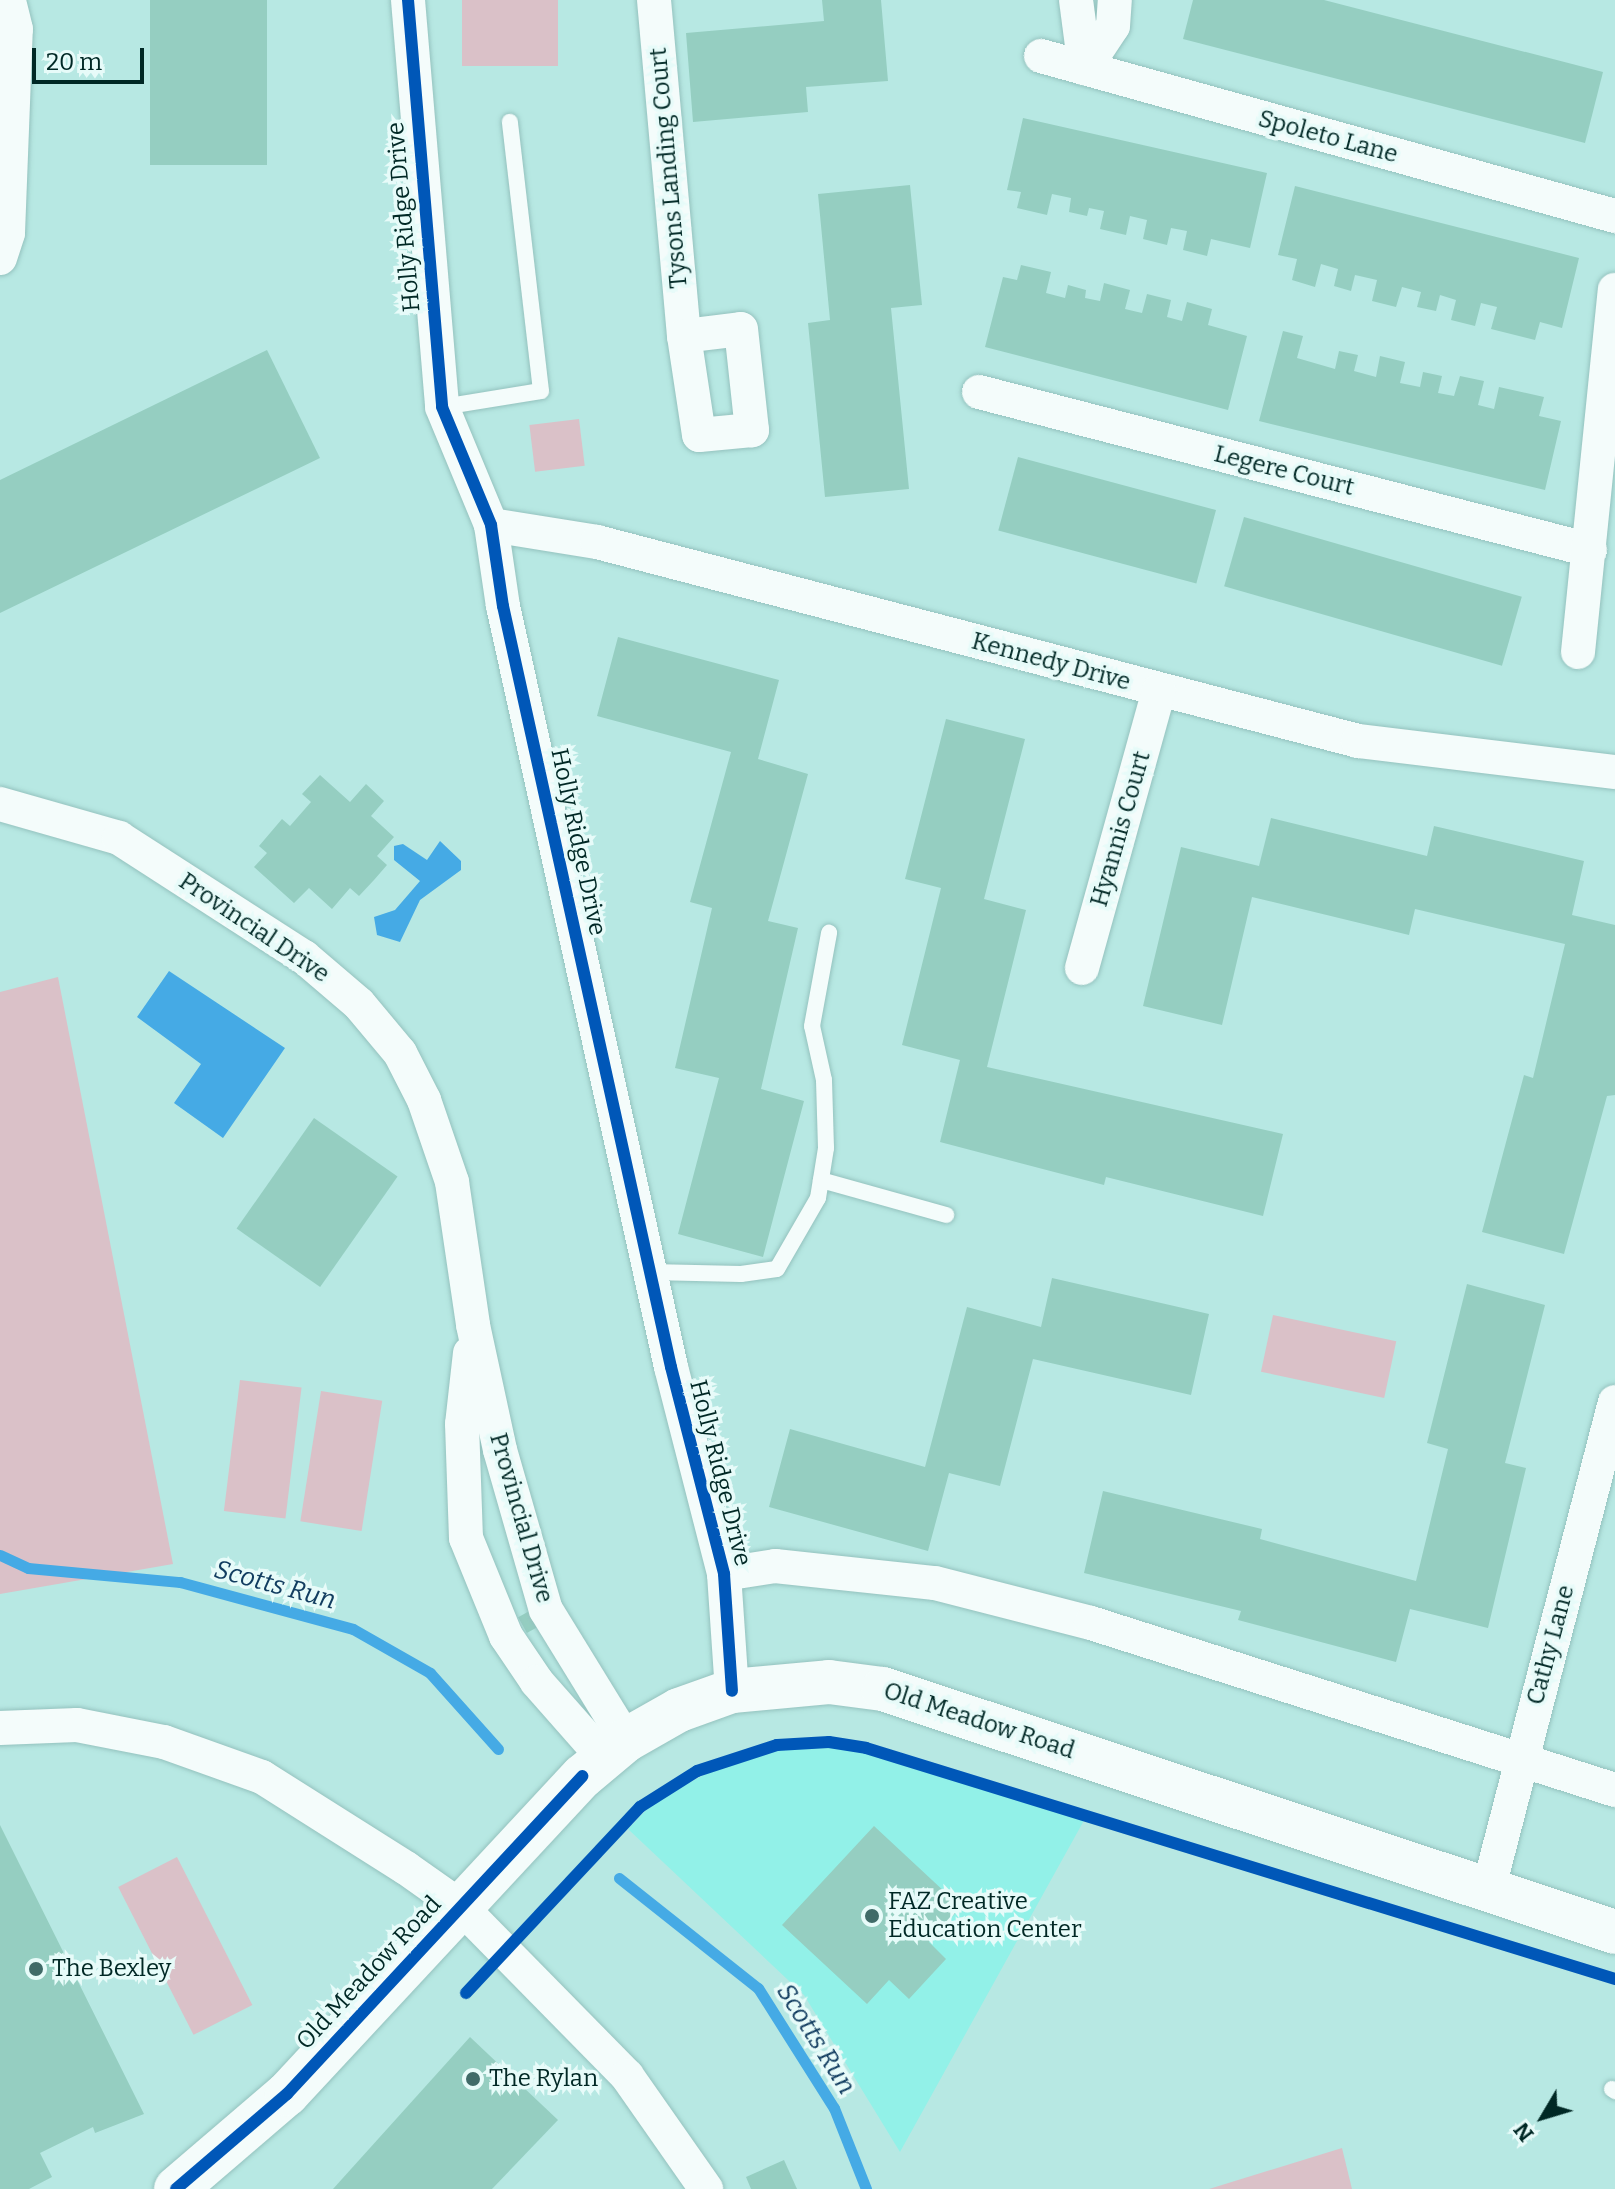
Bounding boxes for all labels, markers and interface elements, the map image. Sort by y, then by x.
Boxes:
scale bar [36,32,148,82]
street label: Tysons Landing Court [644,46,694,290]
text: 20 m [46,48,102,76]
street label: Spoleto Lane [1255,105,1401,169]
street label: Holly Ridge Drive [381,121,427,313]
street label: Legere Court [1211,440,1357,502]
street label: Kennedy Drive [968,627,1134,697]
street label: Holly Ridge Drive [544,746,612,938]
street label: Hyannis Court [1085,748,1157,910]
street label: Provincial Drive [173,867,335,989]
street label: Holly Ridge Drive [683,1377,757,1569]
street label: Provincial Drive [483,1430,559,1606]
water label: Scotts Run [211,1554,339,1616]
street label: Cathy Lane [1521,1582,1581,1708]
street label: Old Meadow Road [880,1677,1078,1765]
place label: FAZ Creative Education Center [888,1888,1082,1944]
street label: Old Meadow Road [291,1890,447,2056]
marker: FAZ Creative Education Center [863,1907,881,1925]
place label: The Bexley [52,1955,171,1983]
marker: The Bexley [27,1960,45,1978]
water label: Scotts Run [770,1978,862,2100]
place label: The Rylan [489,2065,598,2093]
marker: The Rylan [464,2070,482,2088]
north arrow [1503,2077,1583,2157]
text: N [1508,2117,1540,2147]

